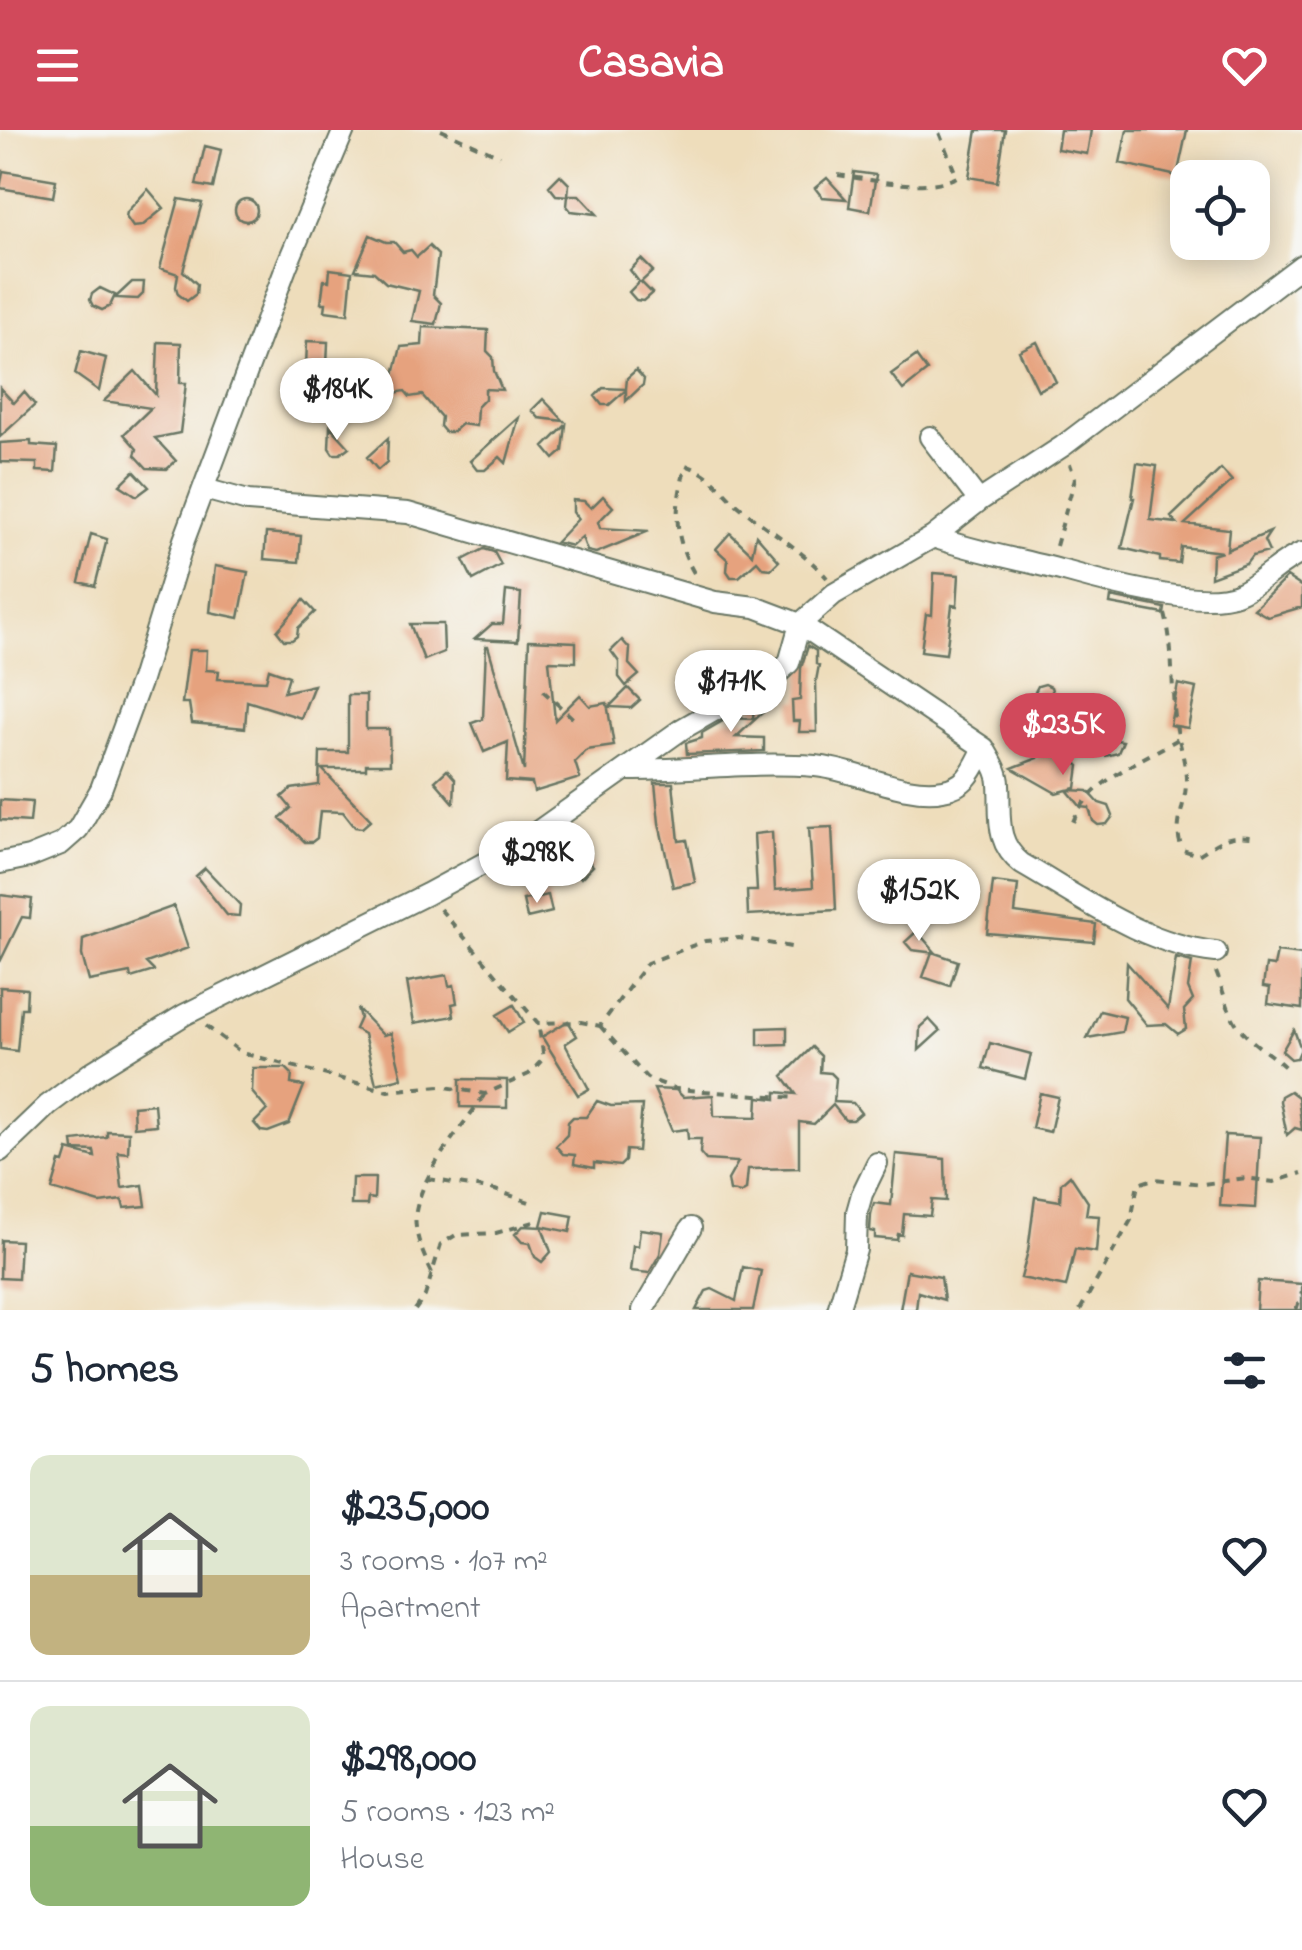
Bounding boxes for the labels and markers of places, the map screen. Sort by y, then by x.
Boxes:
pin: $184K [267,358,407,443]
pin: $171K [661,650,801,735]
pin: $235K [993,693,1133,778]
pin: $298K [467,821,607,906]
pin: $152K [849,859,989,944]

